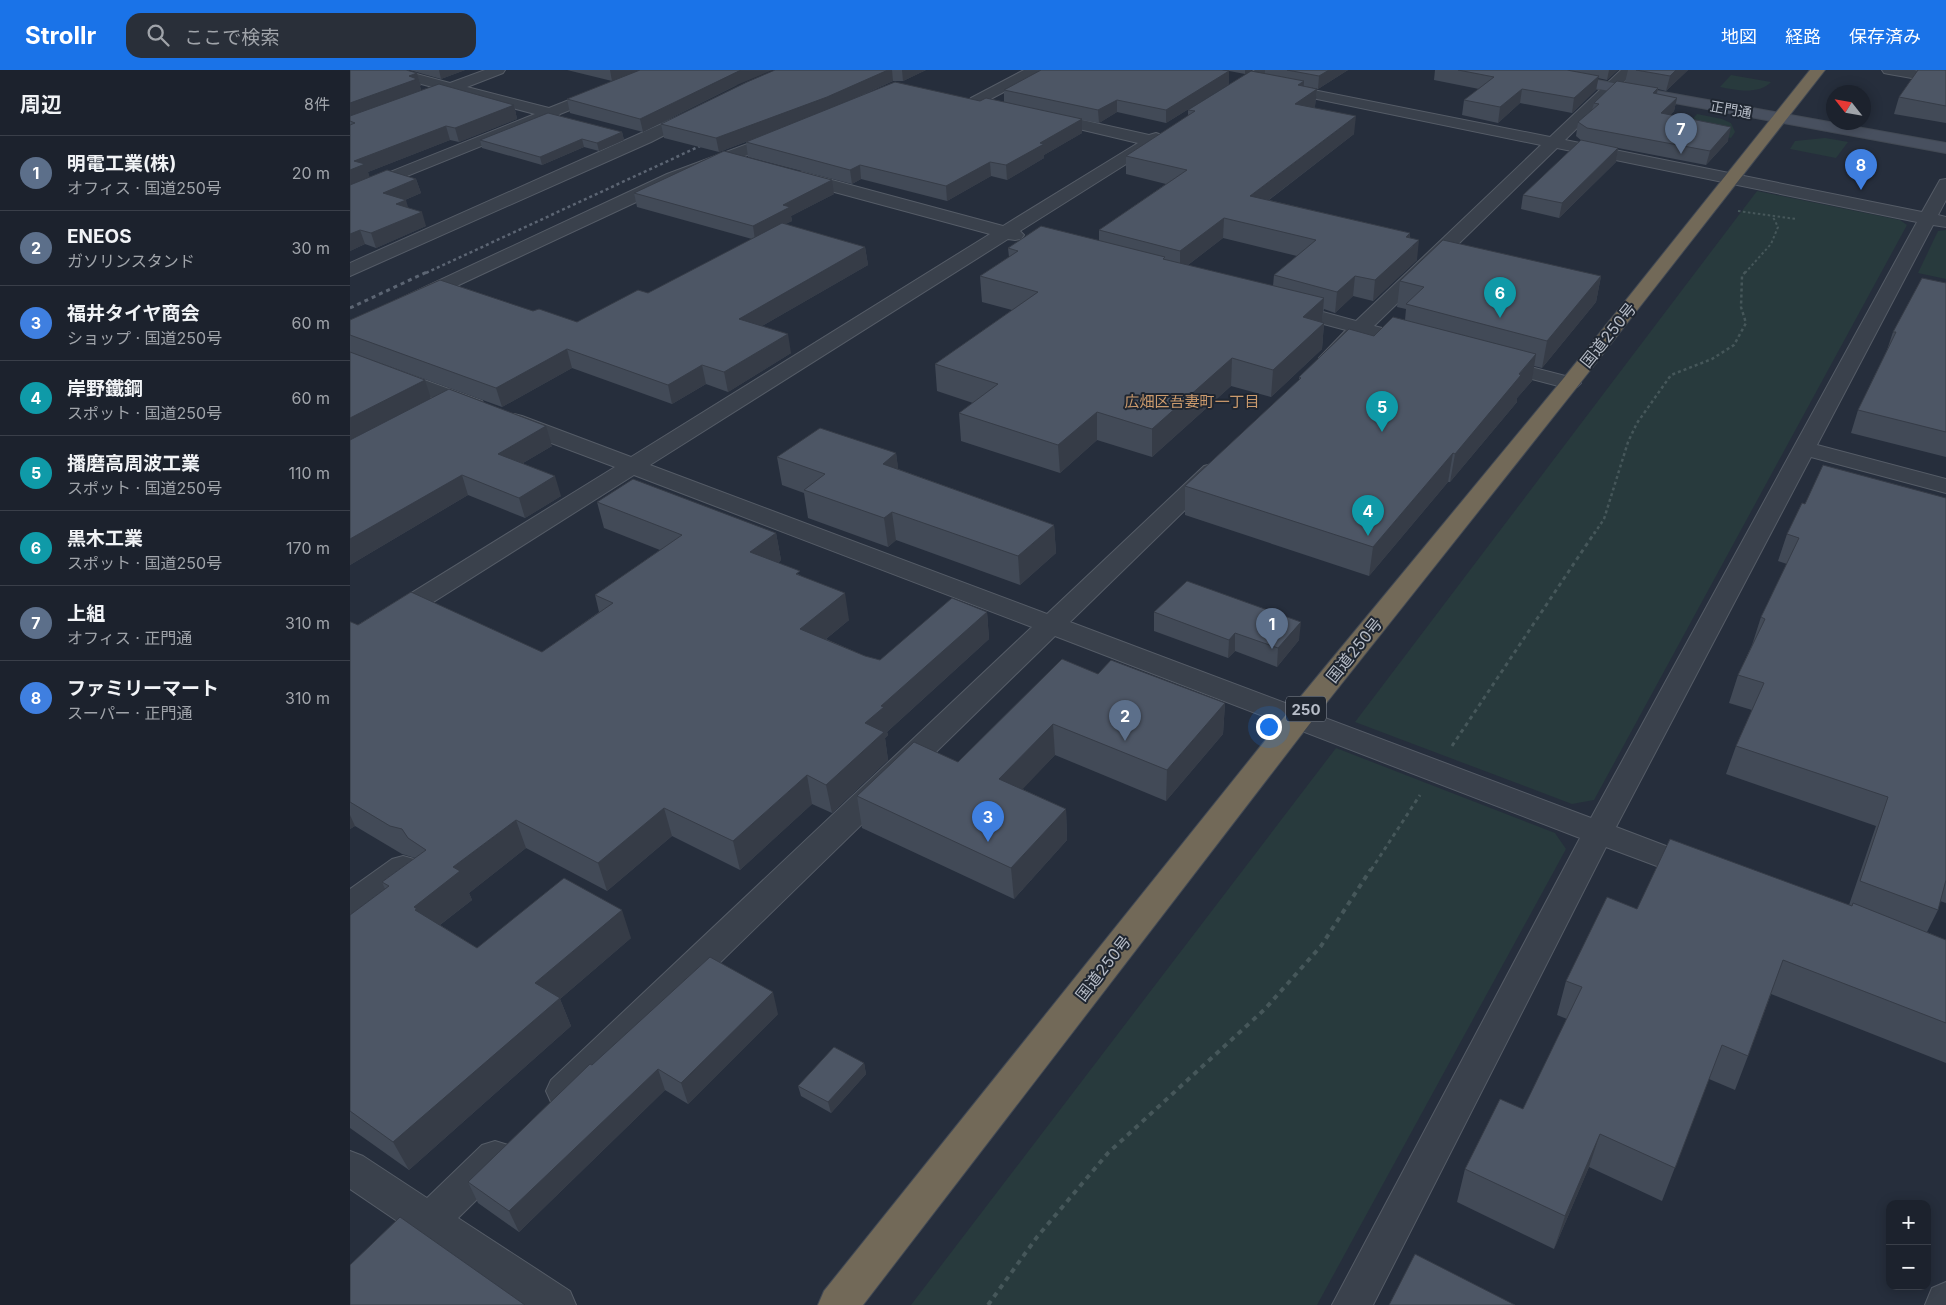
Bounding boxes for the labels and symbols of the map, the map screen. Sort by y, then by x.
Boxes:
north arrow [1826,85,1871,130]
street label: 正門通 [1709,97,1753,121]
pin: 7 [1665,113,1697,154]
pin: 8 [1845,149,1877,190]
pin: 6 [1484,277,1516,318]
street label: 国道250号 [1576,299,1640,371]
pin: 5 [1366,391,1398,432]
district label: 広畑区吾妻町一丁目 [1124,392,1260,411]
pin: 4 [1352,495,1384,536]
pin: 1 [1256,608,1288,649]
street label: 国道250号 [1322,614,1386,686]
road number: 250 [1286,696,1326,722]
pin: 2 [1109,700,1141,741]
your location [1256,714,1282,740]
pin: 3 [972,801,1004,842]
street label: 国道250号 [1071,931,1135,1005]

